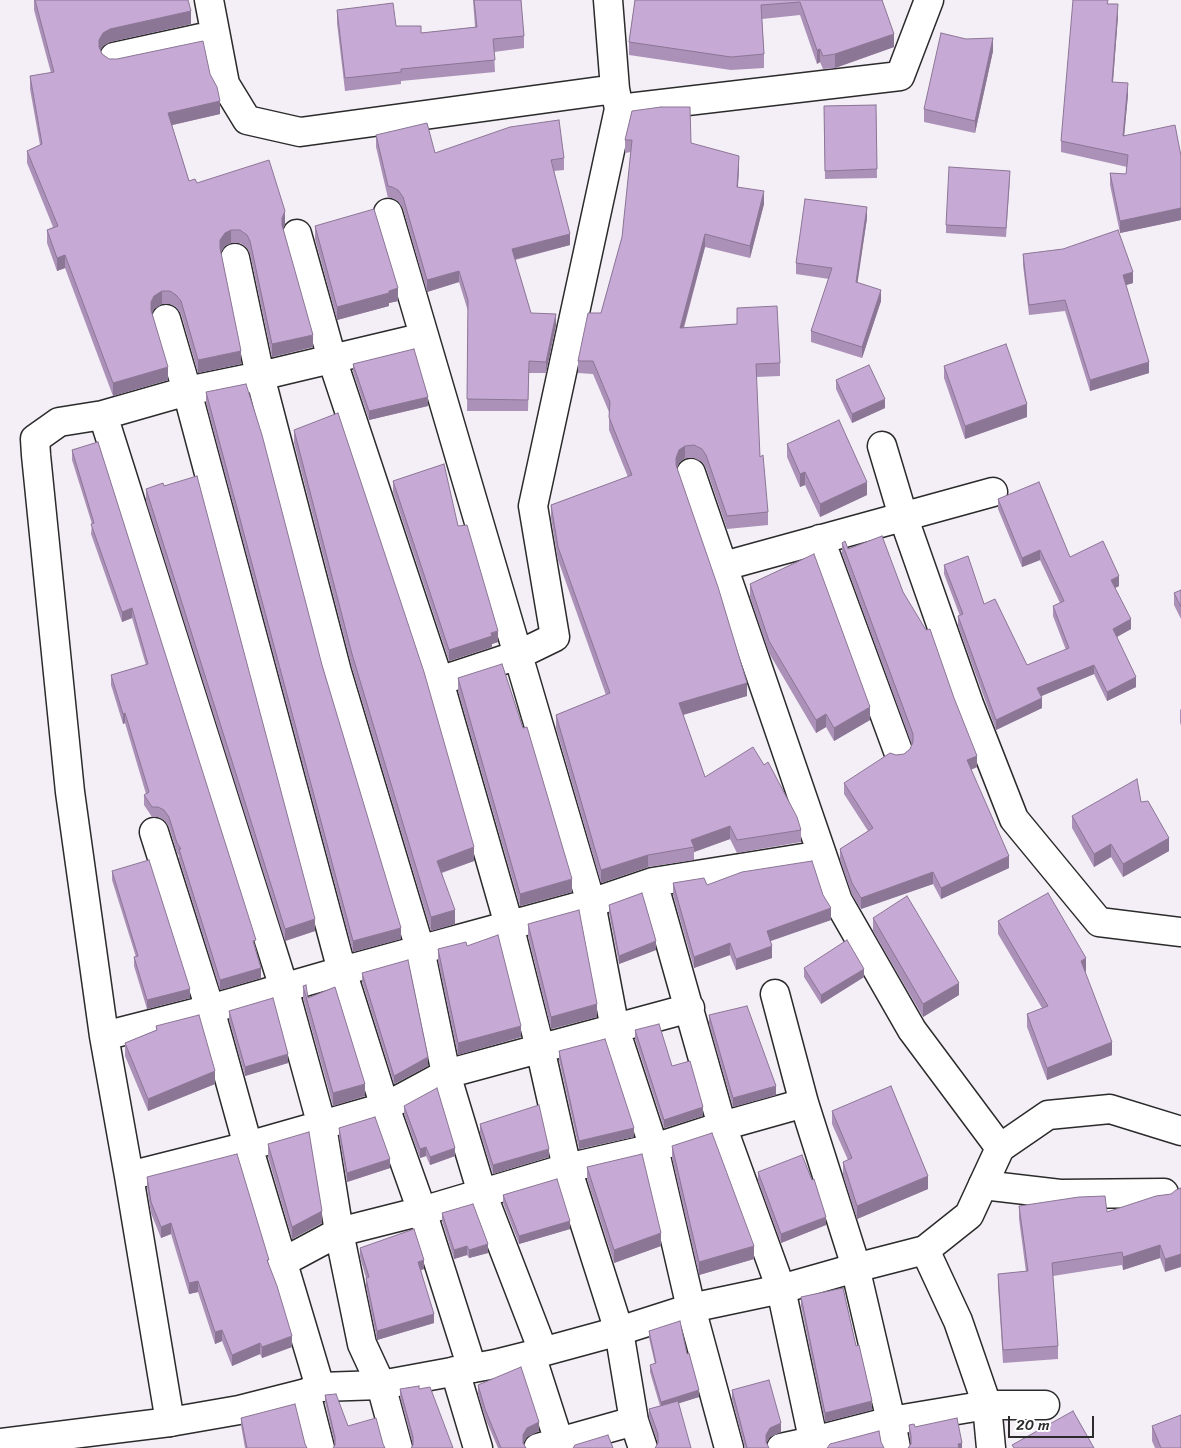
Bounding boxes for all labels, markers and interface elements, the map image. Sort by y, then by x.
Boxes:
scale bar [1011,1406,1097,1438]
text: 20 m [1016,1412,1050,1438]

